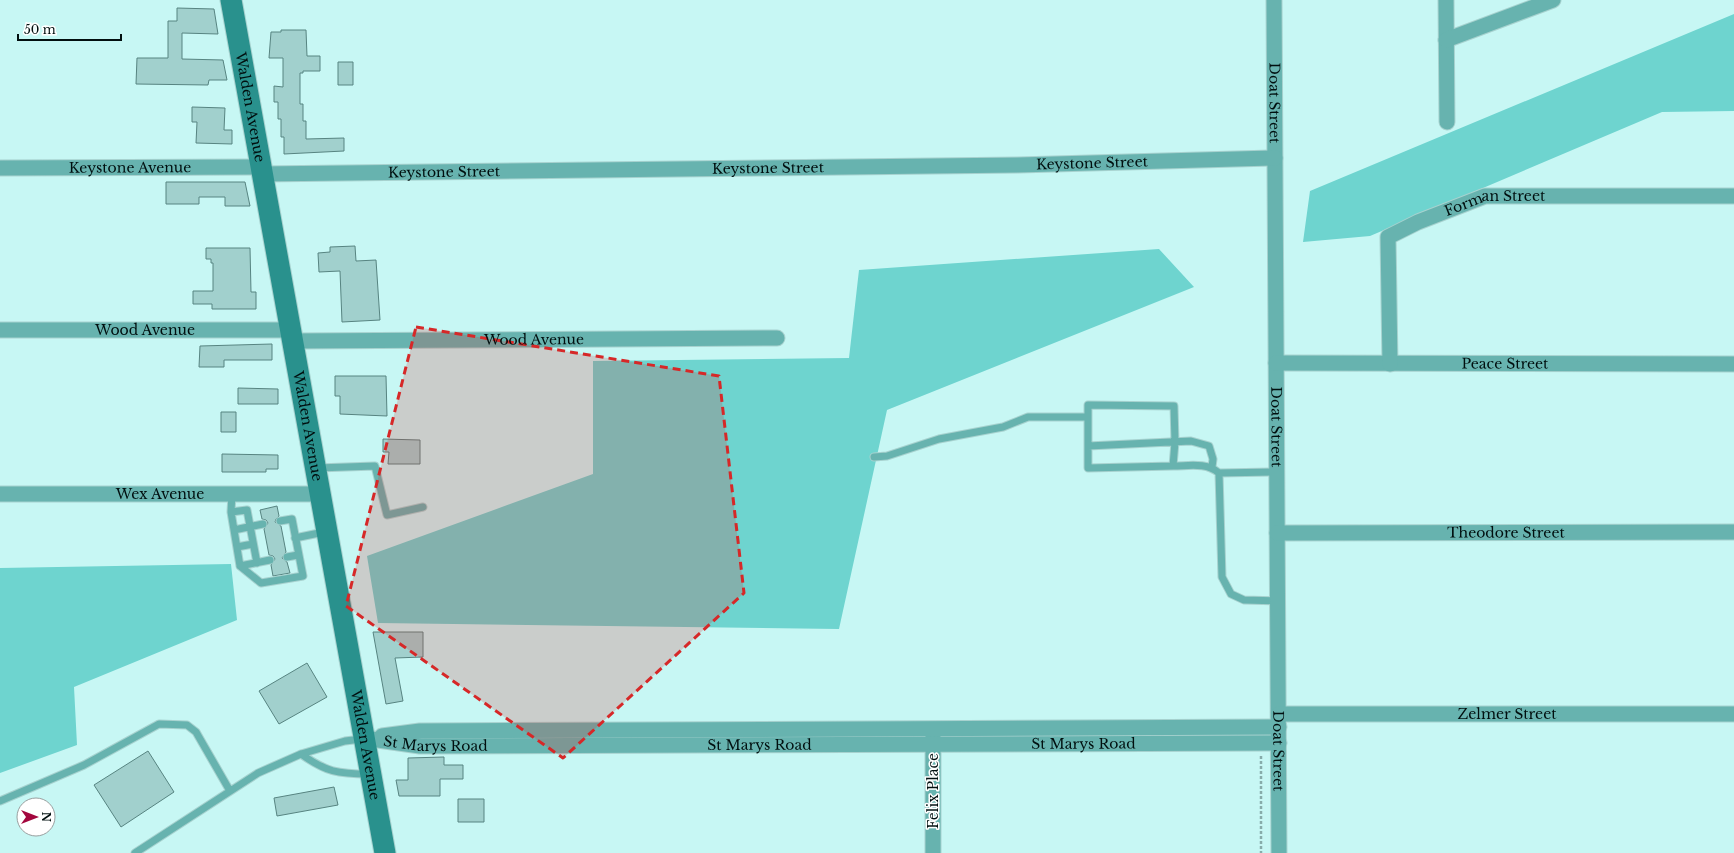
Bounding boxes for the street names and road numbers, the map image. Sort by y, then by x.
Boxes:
street label: Walden Avenue [231,50,269,164]
street label: Doat Street [1265,63,1284,144]
street label: Keystone Street [1036,152,1149,174]
street label: Keystone Avenue [69,158,191,177]
street label: Keystone Street [712,158,825,178]
street label: Keystone Street [388,162,501,181]
street label: Forman Street [1442,187,1546,220]
street label: Wood Avenue [94,321,195,339]
street label: Wood Avenue [483,330,584,349]
street label: Peace Street [1462,354,1549,373]
street label: Walden Avenue [289,369,327,483]
street label: Doat Street [1267,387,1286,468]
street label: Wex Avenue [115,485,204,503]
street label: Theodore Street [1447,523,1565,542]
street label: Walden Avenue [347,687,384,801]
street label: Zelmer Street [1458,705,1557,723]
street label: Doat Street [1269,711,1288,792]
street label: St Marys Road [382,732,488,755]
street label: St Marys Road [1031,734,1136,753]
street label: St Marys Road [707,736,812,754]
street label: Felix Place [924,753,942,829]

